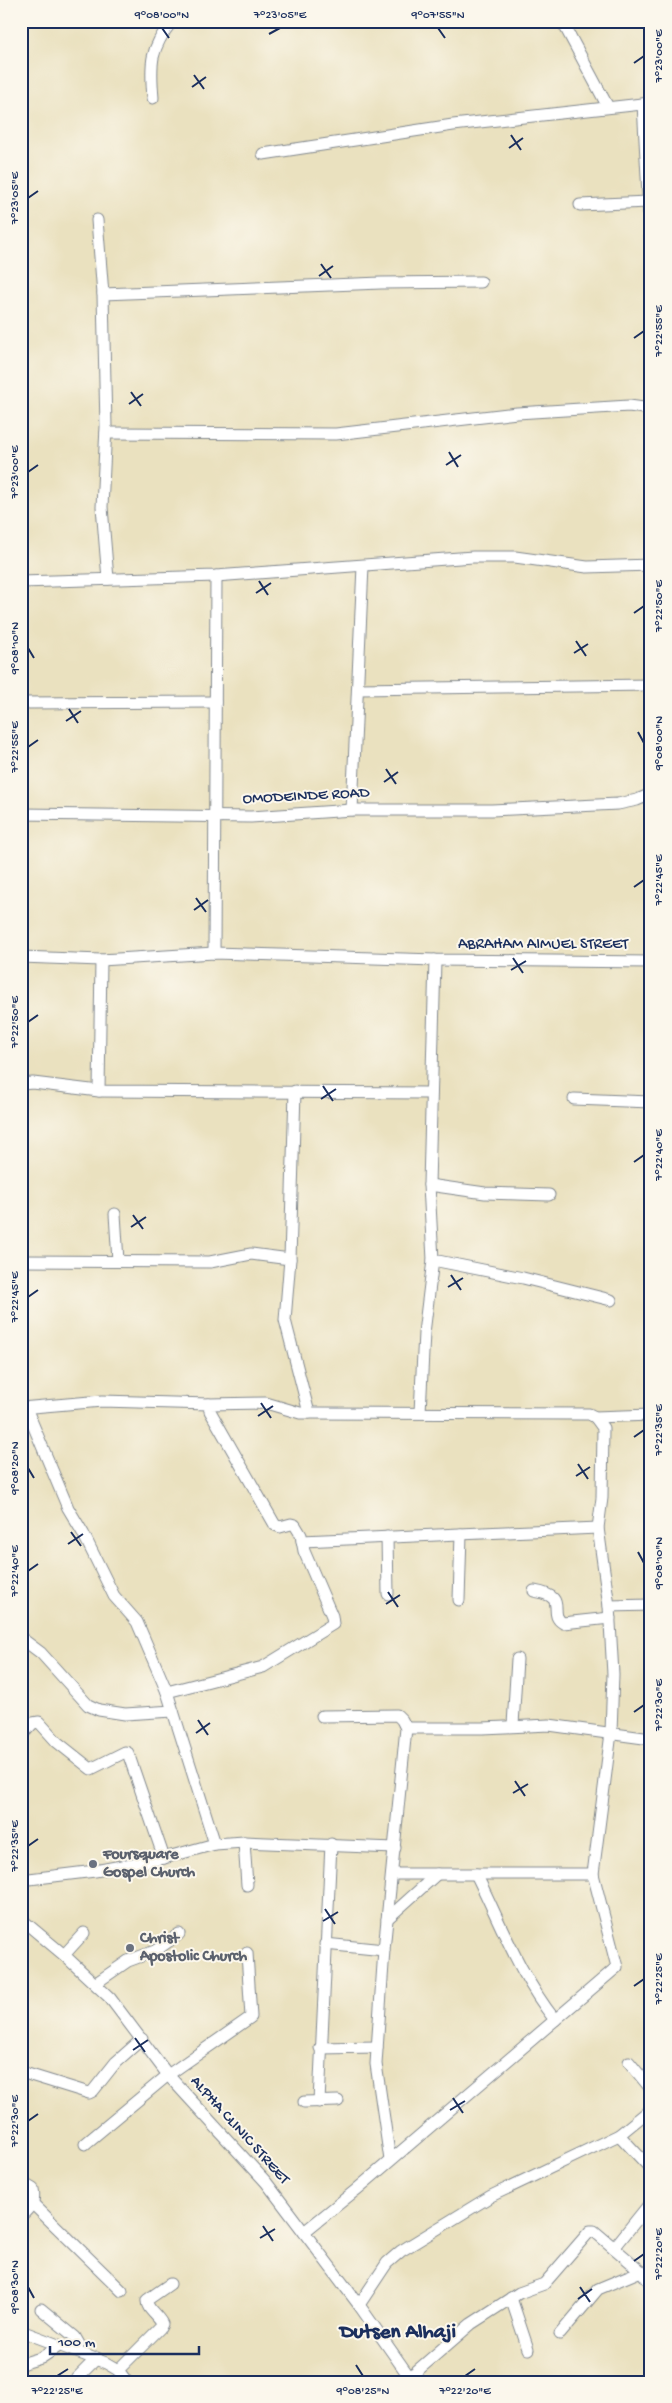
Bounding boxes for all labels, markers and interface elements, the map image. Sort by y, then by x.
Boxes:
text: 9°08'00"N [134,9,189,23]
text: 7°23'05"E [253,9,307,23]
text: 9°07'55"N [411,9,465,23]
text: 7°23'00"E [653,29,667,83]
text: 7°23'05"E [9,171,23,225]
text: 7°22'55"E [653,305,667,358]
text: 7°23'00"E [9,445,23,499]
text: 7°22'50"E [653,579,667,633]
text: 9°08'10"N [9,622,23,675]
text: 9°08'00"N [653,716,667,771]
text: 7°22'55"E [9,721,23,774]
street label: OMODEINDE ROAD [242,784,371,810]
text: 7°22'45"E [653,854,667,906]
street label: ABRAHAM AIMUEL STREET [458,936,629,955]
text: 7°22'50"E [9,995,23,1049]
text: 7°22'40"E [653,1129,667,1182]
text: 7°22'45"E [9,1271,23,1323]
text: 7°22'35"E [653,1404,667,1457]
text: 9°08'20"N [9,1441,23,1496]
text: 9°08'10"N [653,1537,667,1590]
text: 7°22'40"E [9,1545,23,1598]
text: 7°22'30"E [653,1679,667,1732]
text: 7°22'35"E [9,1820,23,1873]
place label: Foursquare Gospel Church [102,1846,196,1883]
marker: Foursquare Gospel Church [87,1858,99,1870]
place label: Christ Apostolic Church [139,1930,247,1967]
marker: Christ Apostolic Church [124,1942,136,1954]
text: 7°22'25"E [653,1953,667,2006]
street label: ALPHA CLINIC STREET [185,2073,293,2190]
text: 7°22'30"E [9,2095,23,2148]
text: 7°22'20"E [653,2228,667,2281]
text: 9°08'30"N [9,2260,23,2315]
district label: Dutsen Alhaji [338,2321,456,2346]
scale bar [50,2323,199,2355]
text: 100 m [57,2334,96,2352]
text: 7°22'25"E [30,2385,83,2399]
text: 9°08'25"N [336,2385,390,2399]
text: 7°22'20"E [438,2385,491,2399]

